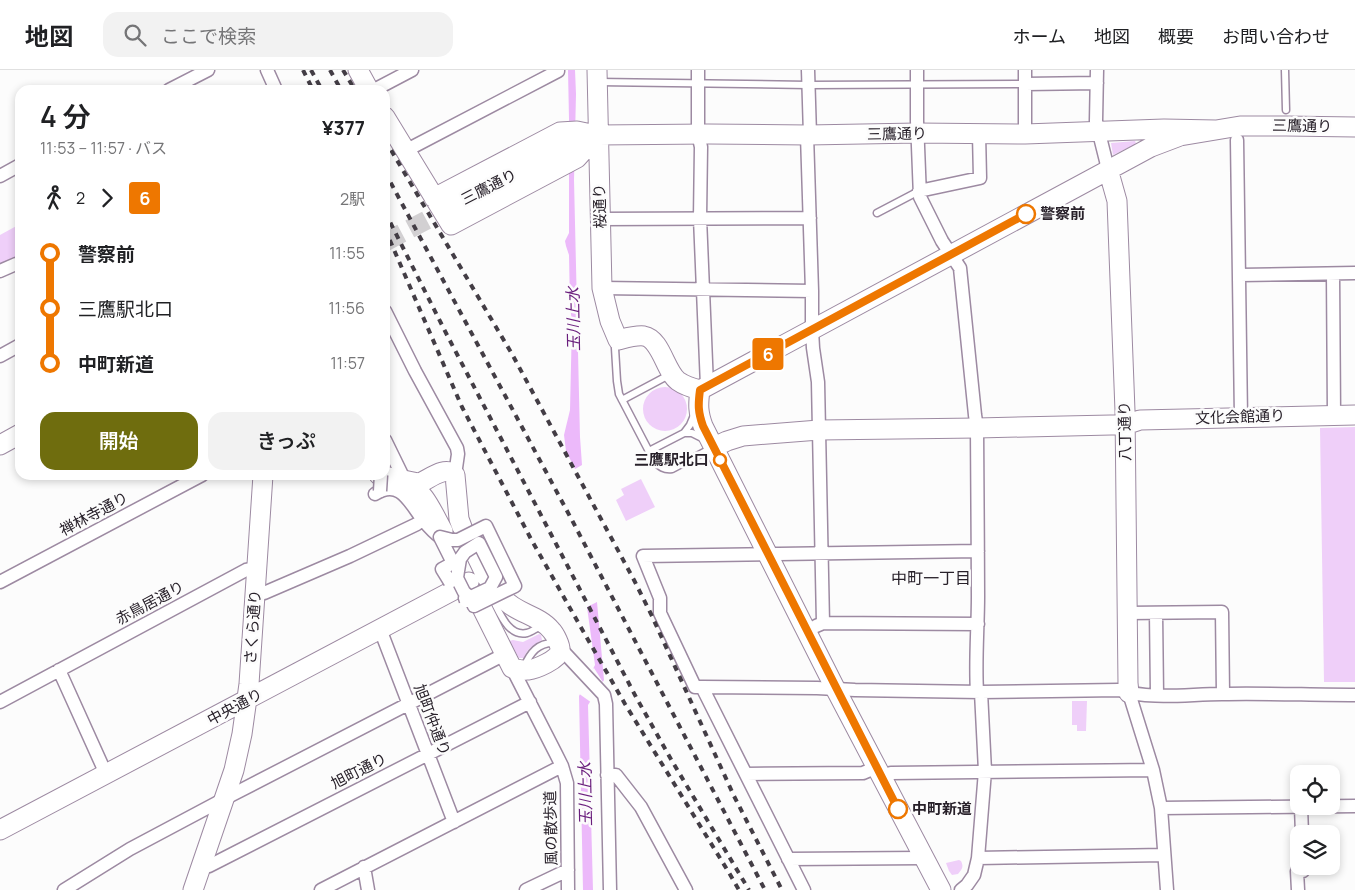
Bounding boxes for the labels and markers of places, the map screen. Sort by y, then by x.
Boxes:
place label: 警察前 [1040,203,1085,224]
marker: 警察前 [1016,204,1036,224]
place label: 三鷹駅北口 [634,449,709,470]
marker: 三鷹駅北口 [713,453,727,467]
place label: 中町新道 [912,798,972,819]
marker: 中町新道 [888,799,908,819]

